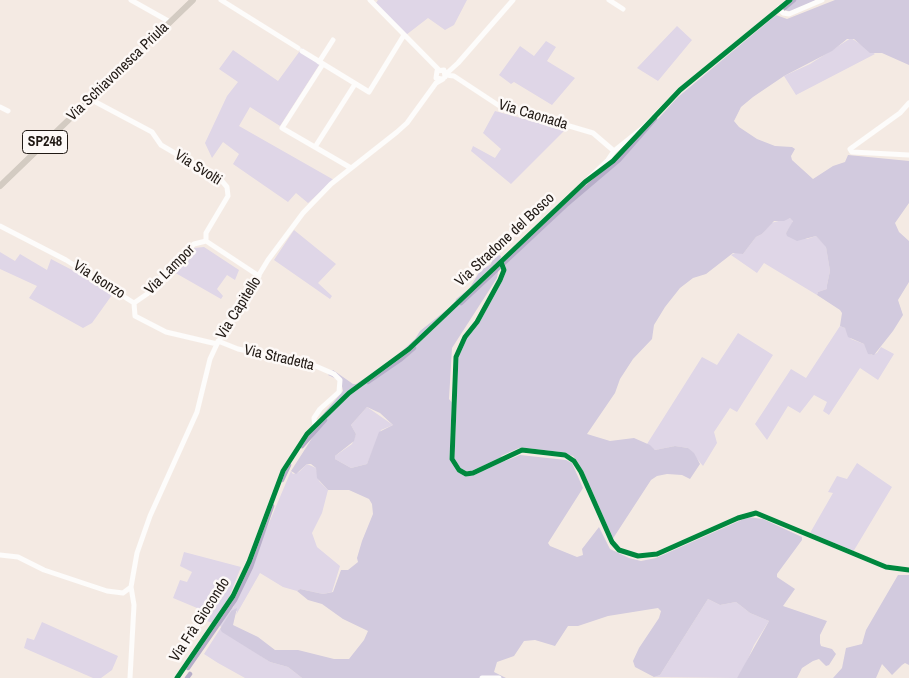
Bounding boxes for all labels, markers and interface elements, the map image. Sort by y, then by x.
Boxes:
street label: Via Schiavonesca Priula [63,19,173,125]
street label: Via Caonada [496,96,570,134]
road number: SP248 [22,130,68,154]
street label: Via Svolti [171,146,225,190]
street label: Via Stradone del Bosco [452,189,558,291]
street label: Via Lampor [141,241,199,299]
street label: Via Isonzo [70,257,128,303]
street label: Via Capitello [213,273,265,343]
street label: Via Stradetta [242,341,316,375]
street label: Via Frà Giocondo [166,574,234,666]

